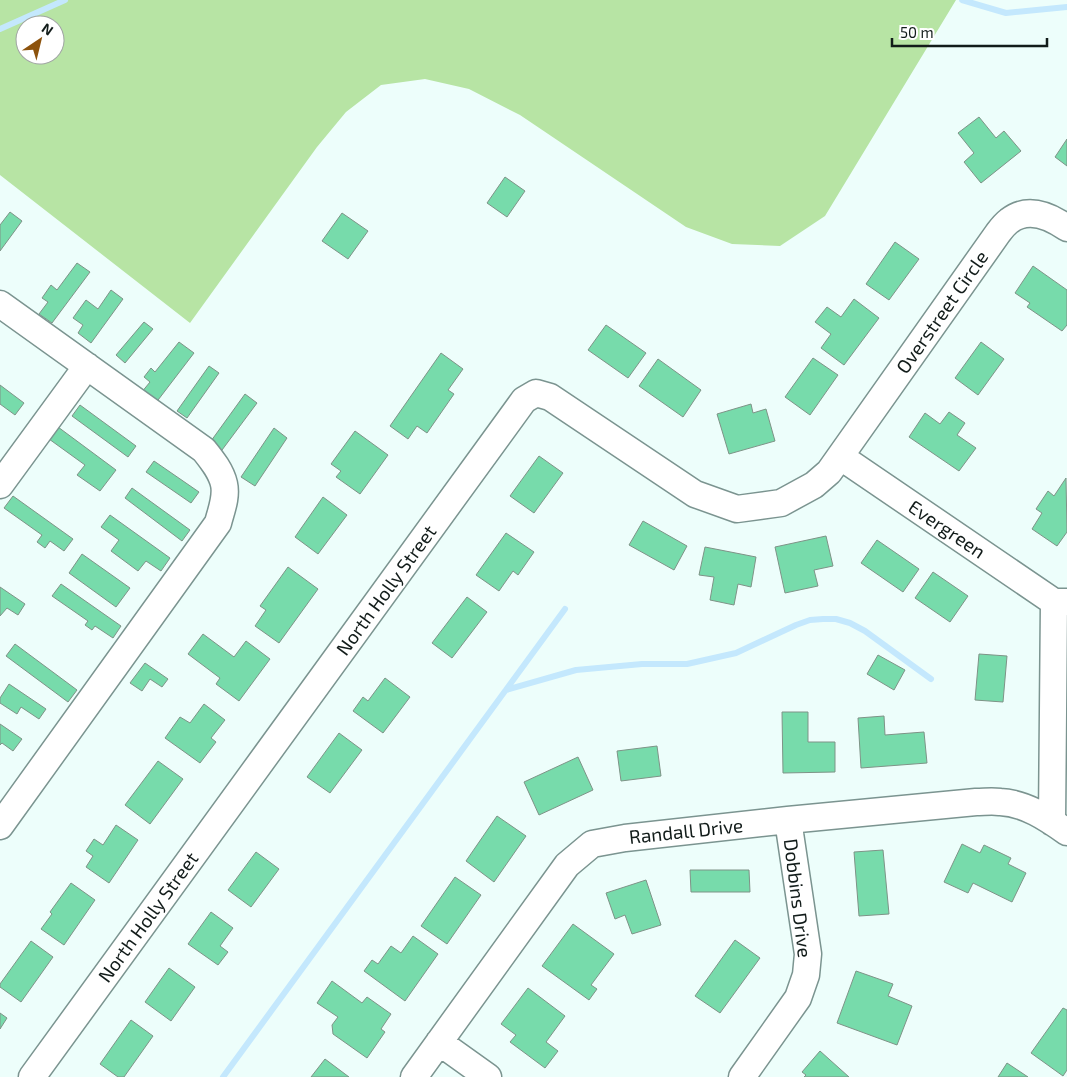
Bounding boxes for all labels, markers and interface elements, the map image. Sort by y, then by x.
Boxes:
north arrow [15,15,65,65]
scale bar [892,15,1047,47]
text: N [39,19,57,39]
text: 50 m [900,23,934,41]
street label: Overstreet Circle [891,246,993,378]
street label: Evergreen [904,495,990,563]
street label: North Holly Street [331,520,441,659]
street label: Randall Drive [628,813,744,848]
street label: Dobbins Drive [780,837,817,959]
street label: North Holly Street [93,847,203,986]

